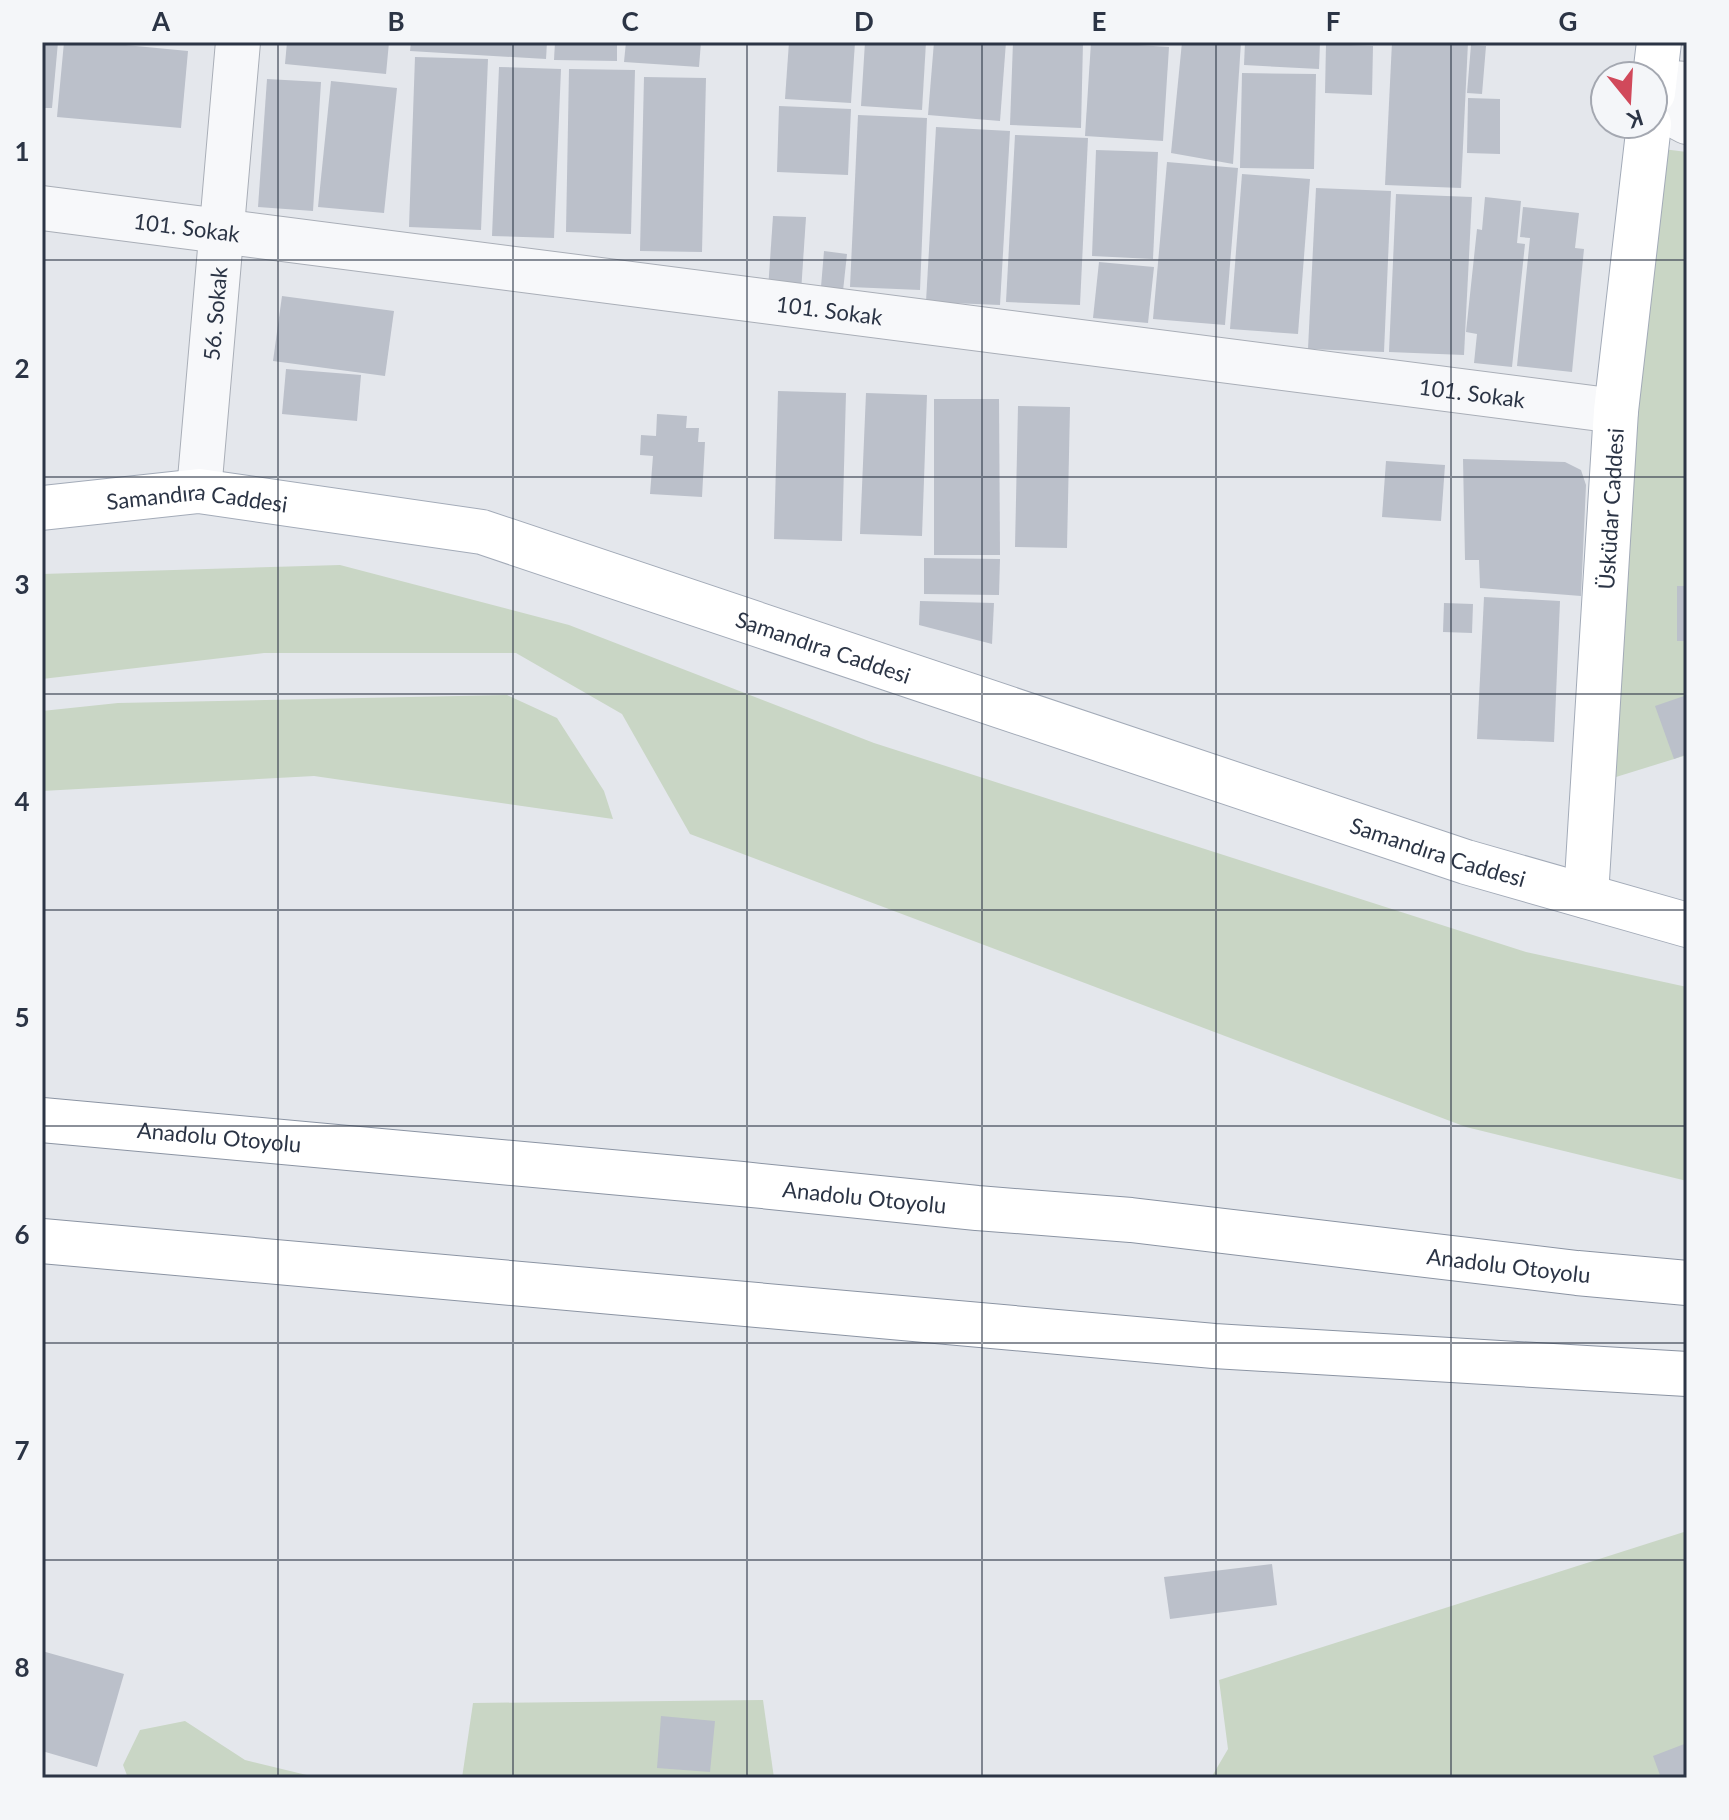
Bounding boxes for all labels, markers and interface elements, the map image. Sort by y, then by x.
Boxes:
text: A [151,5,171,37]
text: B [387,5,405,37]
text: C [621,5,639,37]
text: D [854,5,874,37]
text: E [1092,5,1106,37]
text: F [1326,5,1340,37]
text: G [1559,5,1577,37]
north arrow [1589,60,1669,140]
text: K [1623,104,1647,135]
text: 1 [14,135,30,167]
street label: 101. Sokak [132,206,242,247]
street label: 56. Sokak [197,265,232,362]
street label: 101. Sokak [775,289,885,330]
text: 2 [14,352,30,384]
street label: 101. Sokak [1417,372,1528,413]
street label: Üsküdar Caddesi [1591,427,1628,590]
street label: Samandıra Caddesi [105,477,290,517]
text: 3 [14,568,30,600]
street label: Samandıra Caddesi [732,605,914,688]
text: 4 [14,785,30,817]
street label: Samandıra Caddesi [1347,811,1529,892]
text: 5 [14,1001,30,1033]
street label: Anadolu Otoyolu [136,1115,302,1157]
street label: Anadolu Otoyolu [781,1175,948,1218]
text: 6 [14,1218,30,1250]
street label: Anadolu Otoyolu [1425,1242,1592,1288]
text: 7 [14,1434,30,1466]
text: 8 [14,1651,30,1683]

